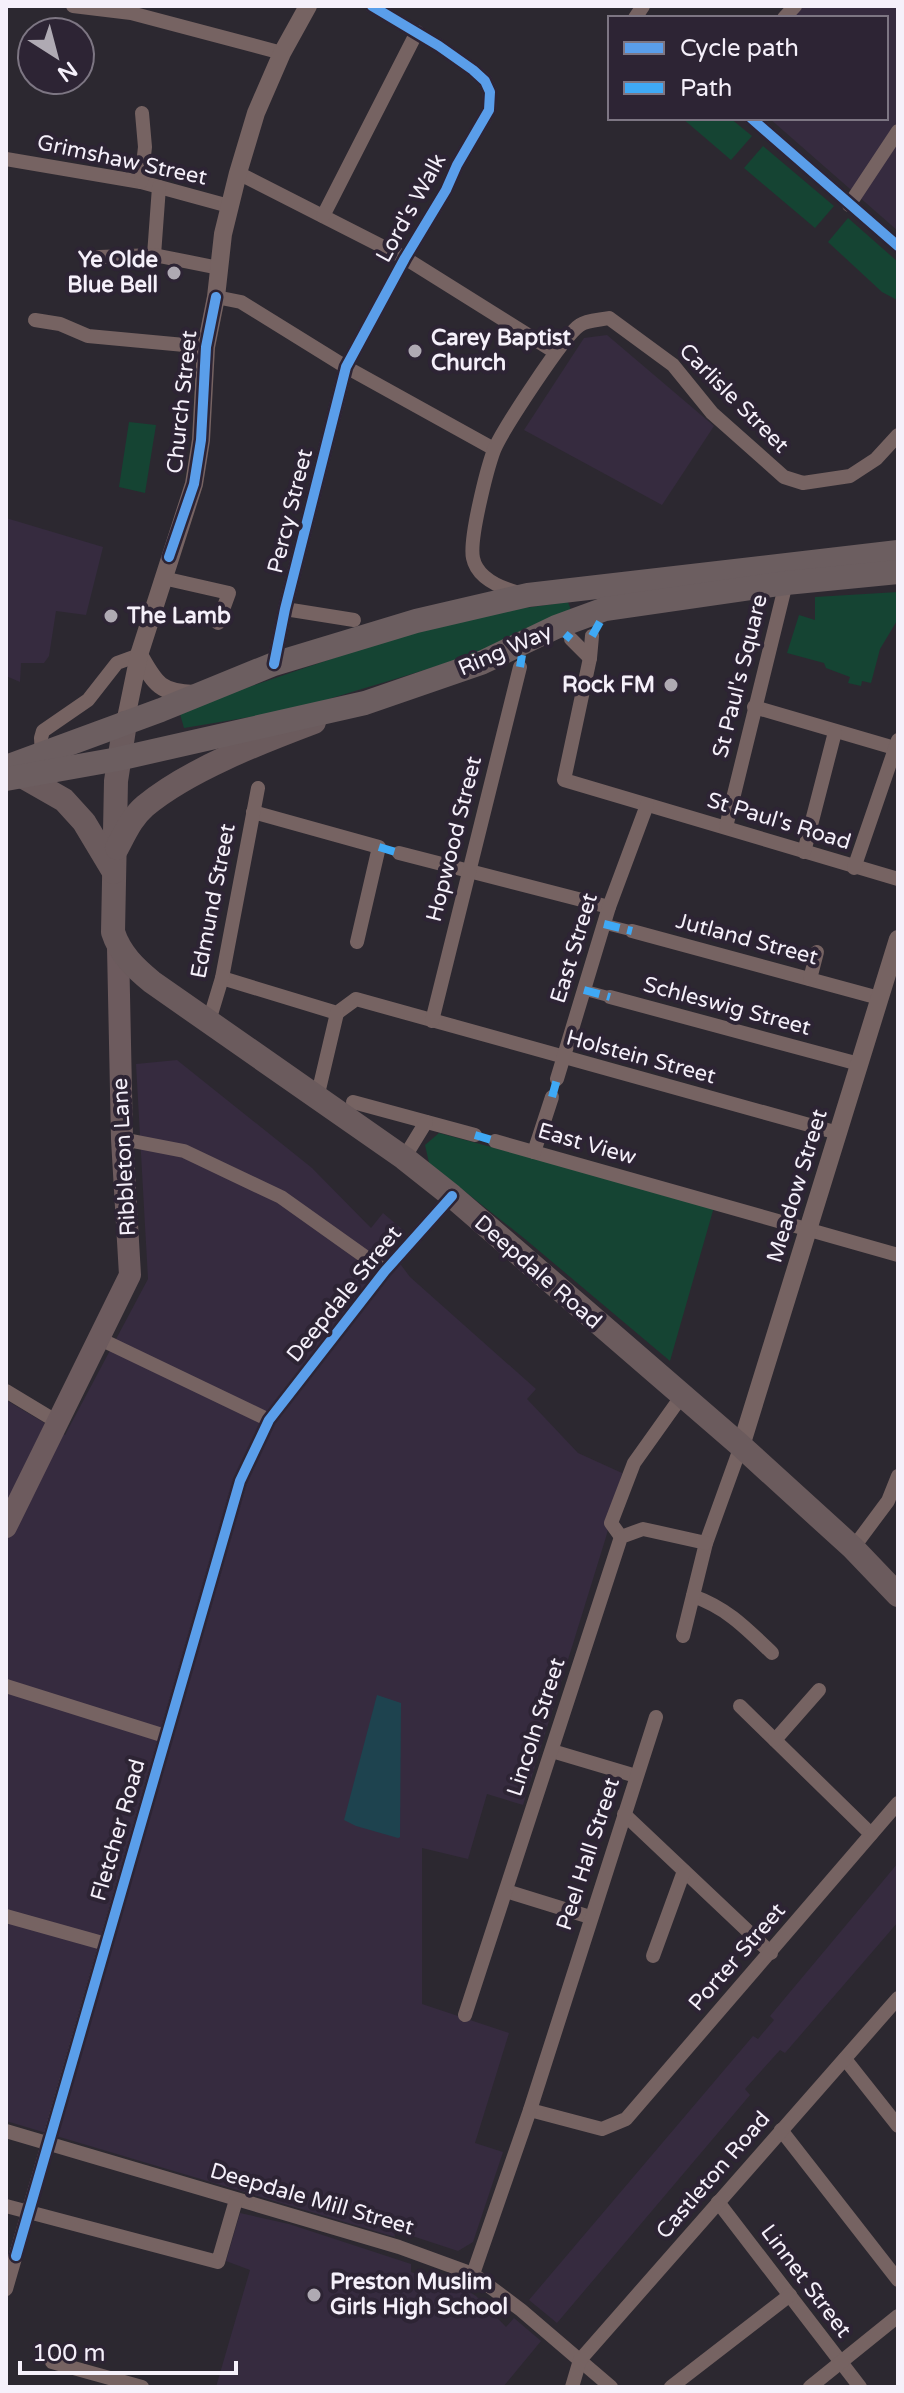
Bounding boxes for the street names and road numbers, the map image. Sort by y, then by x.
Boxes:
street label: Grimshaw Street [35,129,209,191]
street label: Lord's Walk [370,149,452,267]
street label: Church Street [162,329,202,475]
street label: Carlisle Street [674,338,794,458]
street label: Percy Street [262,446,318,576]
street label: St Paul's Square [707,592,773,760]
street label: Ring Way [454,619,556,681]
street label: Hopwood Street [421,753,487,925]
street label: St Paul's Road [704,787,854,855]
street label: Edmund Street [185,821,241,981]
street label: East Street [545,890,603,1006]
street label: Jutland Street [673,908,821,970]
street label: Schleswig Street [640,971,814,1041]
street label: Holstein Street [563,1025,719,1089]
street label: Ribbleton Lane [107,1077,141,1237]
street label: Meadow Street [761,1106,833,1266]
street label: East View [535,1118,639,1170]
street label: Deepdale Road [469,1210,607,1334]
street label: Deepdale Street [281,1221,407,1367]
street label: Lincoln Street [501,1654,571,1800]
street label: Fletcher Road [85,1756,151,1904]
street label: Peel Hall Street [551,1774,625,1934]
street label: Porter Street [683,1898,791,2016]
street label: Castleton Road [651,2106,775,2244]
street label: Deepdale Mill Street [207,2157,417,2241]
street label: Linnet Street [755,2220,857,2342]

